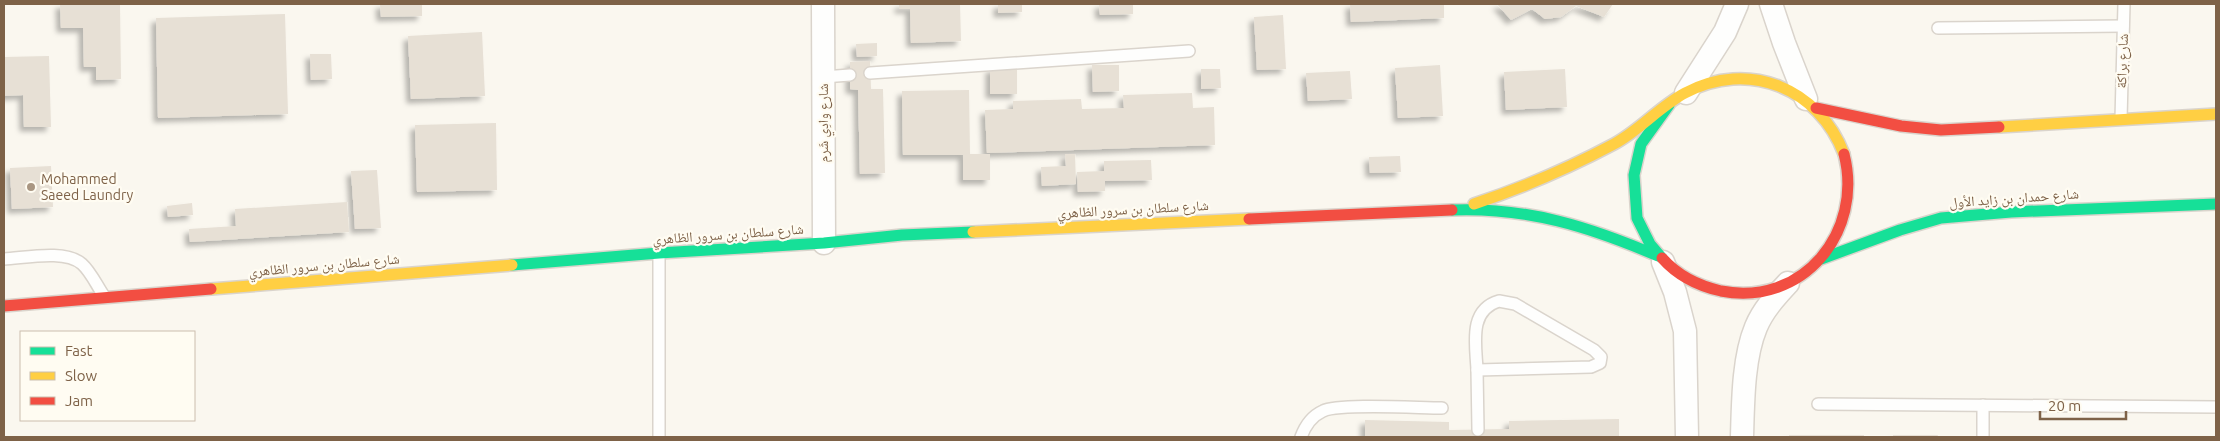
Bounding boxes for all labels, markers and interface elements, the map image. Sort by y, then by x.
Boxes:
street label: شارع براكة [2113,33,2133,89]
street label: شارع وادِي شَرم [815,83,835,163]
place label: Mohammed Saeed Laundry [41,171,134,203]
marker: Mohammed Saeed Laundry [25,181,37,193]
street label: شارع حمدان بن زايد الأول [1949,185,2080,213]
street label: شارع سلطان بن سرور الظاهري [1057,197,1209,225]
street label: شارع سلطان بن سرور الظاهري [652,221,804,251]
street label: شارع سلطان بن سرور الظاهري [248,250,401,283]
legend [20,331,195,421]
text: Fast [65,342,93,359]
text: Slow [65,367,98,384]
scale bar [2040,388,2126,420]
text: Jam [65,392,93,409]
text: 20 m [2048,397,2081,414]

